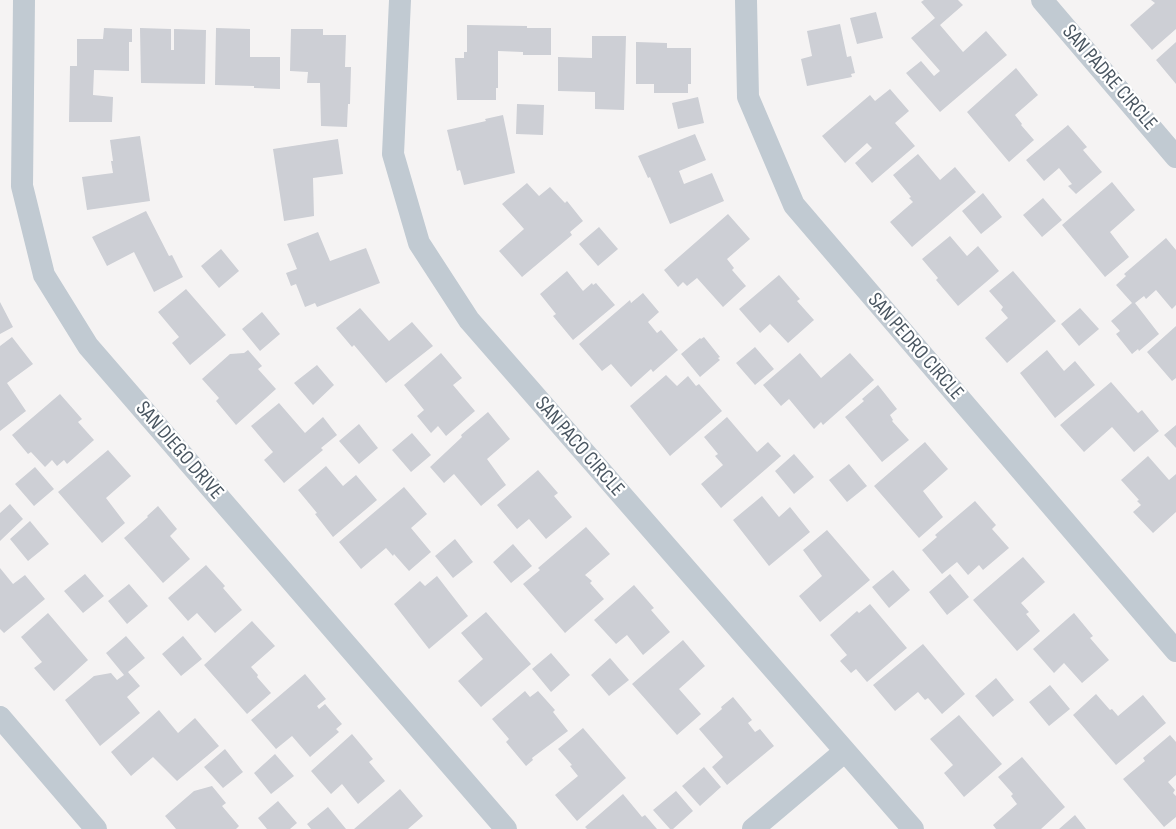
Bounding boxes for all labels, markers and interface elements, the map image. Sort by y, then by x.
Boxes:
street label: SAN PADRE CIRCLE [1056,20,1162,136]
street label: SAN PEDRO CIRCLE [862,288,968,406]
street label: SAN PACO CIRCLE [529,392,629,502]
street label: SAN DIEGO DRIVE [130,397,228,505]

